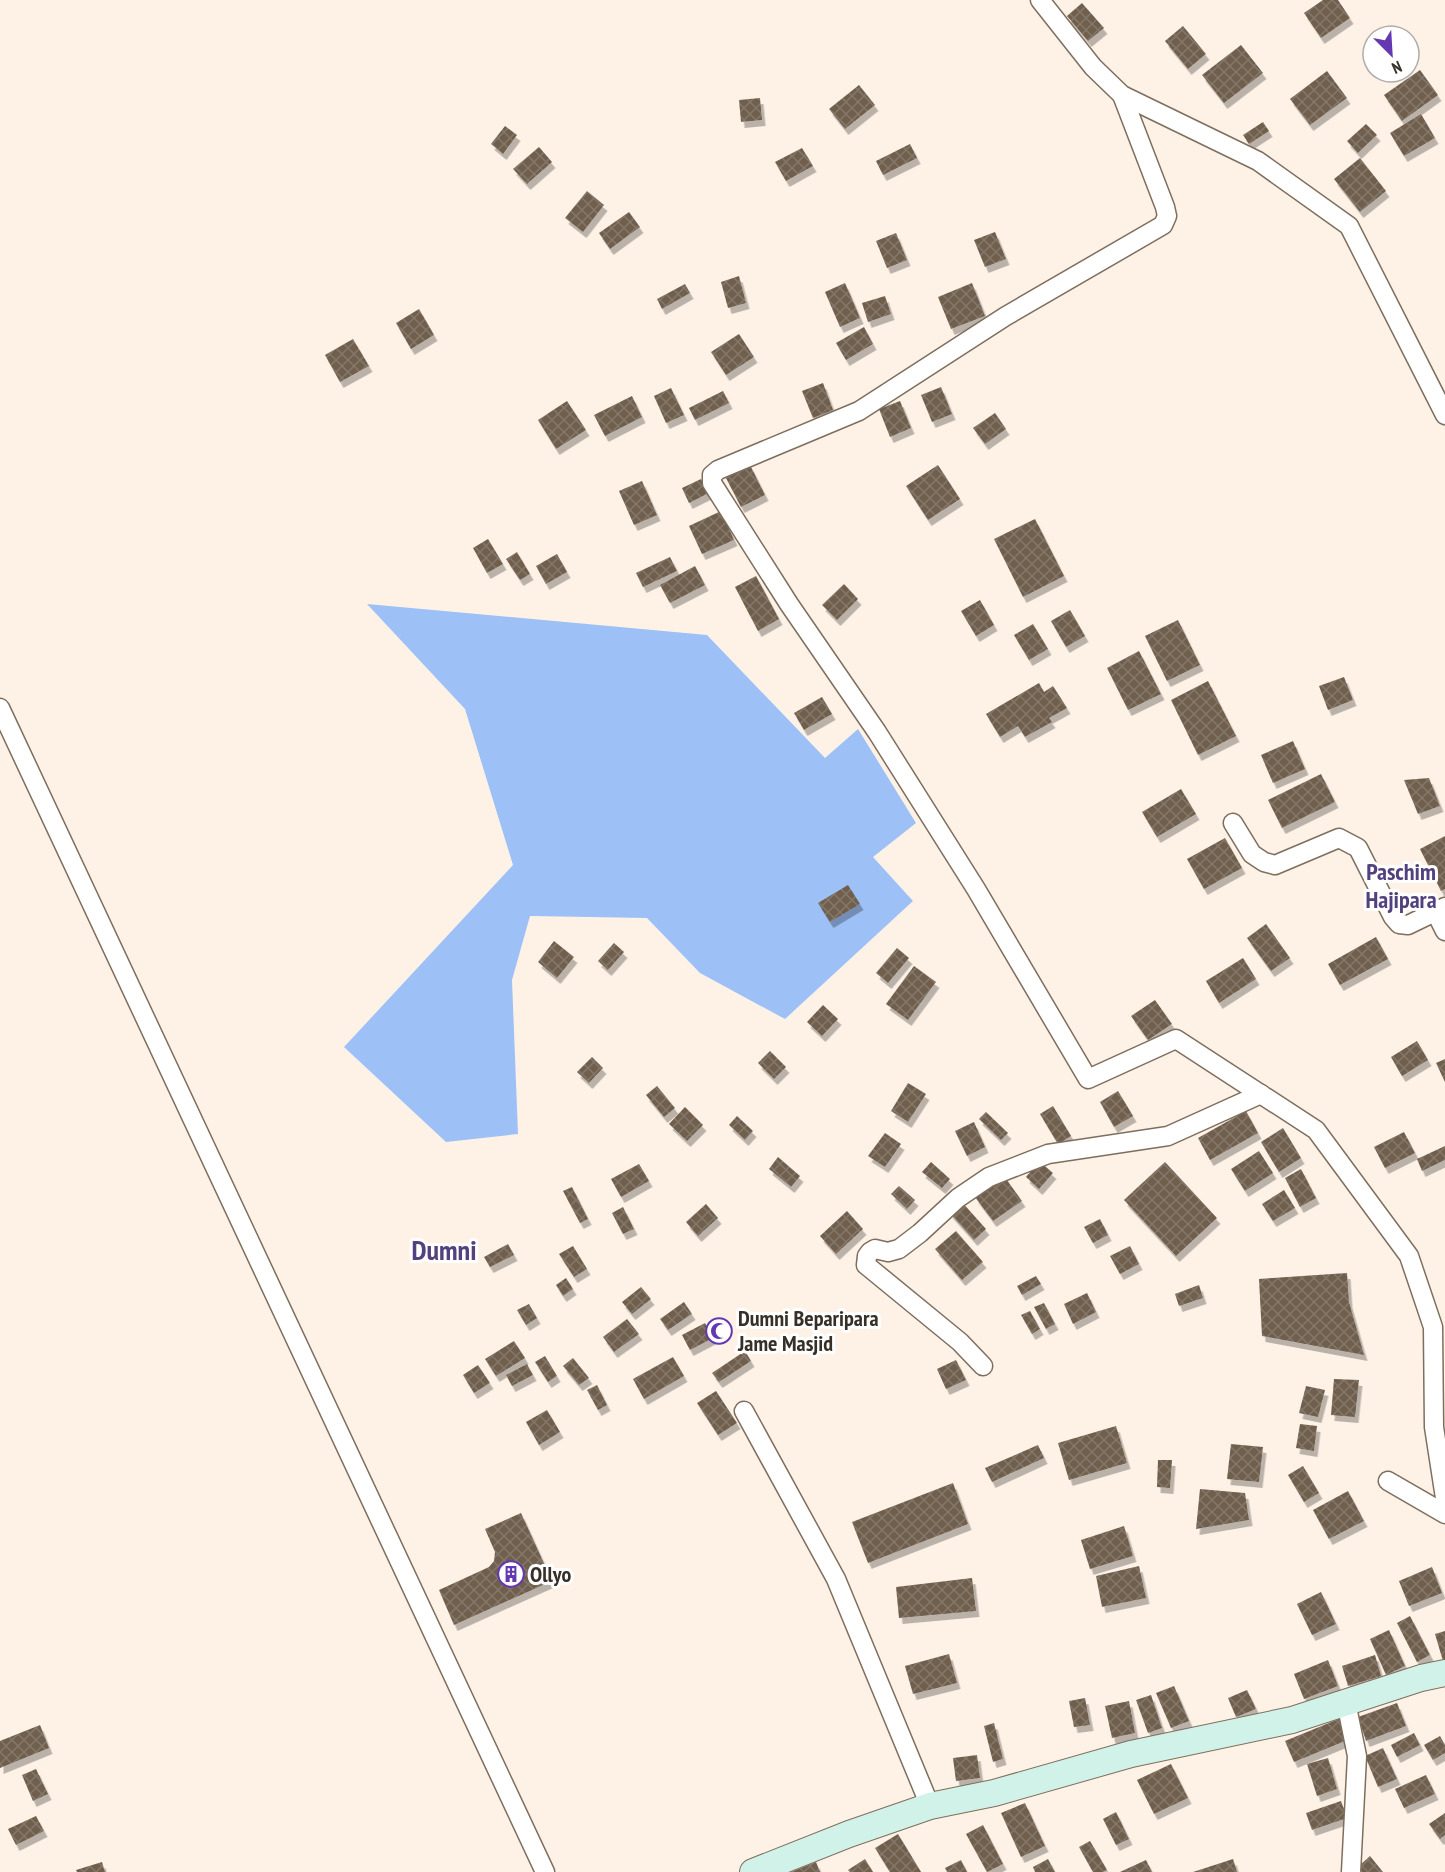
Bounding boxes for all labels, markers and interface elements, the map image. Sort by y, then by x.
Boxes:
north arrow [1361,24,1421,84]
text: N [1389,57,1405,79]
district label: Paschim Hajipara [1365,856,1437,915]
district label: Dumni [412,1231,476,1268]
place label: Dumni Beparipara Jame Masjid [737,1304,878,1357]
mosque icon: Dumni Beparipara Jame Masjid [704,1316,734,1346]
building icon: Ollyo [496,1559,526,1589]
place label: Ollyo [530,1560,572,1588]

